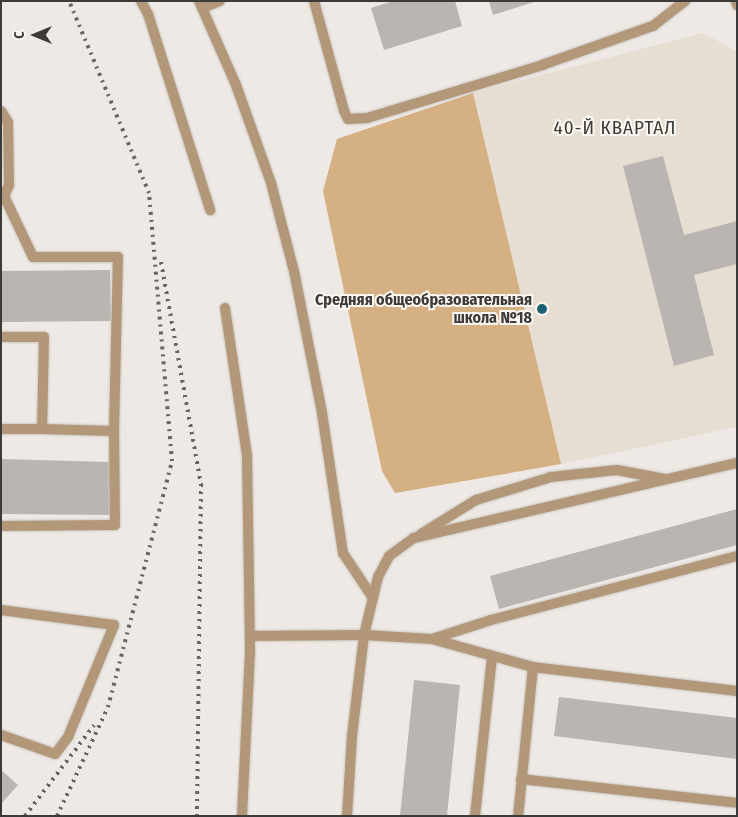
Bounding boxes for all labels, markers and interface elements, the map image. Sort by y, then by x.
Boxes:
north arrow [10,10,60,60]
text: С [11,31,28,39]
district label: 40-Й КВАРТАЛ [552,117,678,139]
place label: Средняя общеобразовательная школа №18 [315,290,532,328]
marker: Средняя общеобразовательная школа №18 [536,303,548,315]

